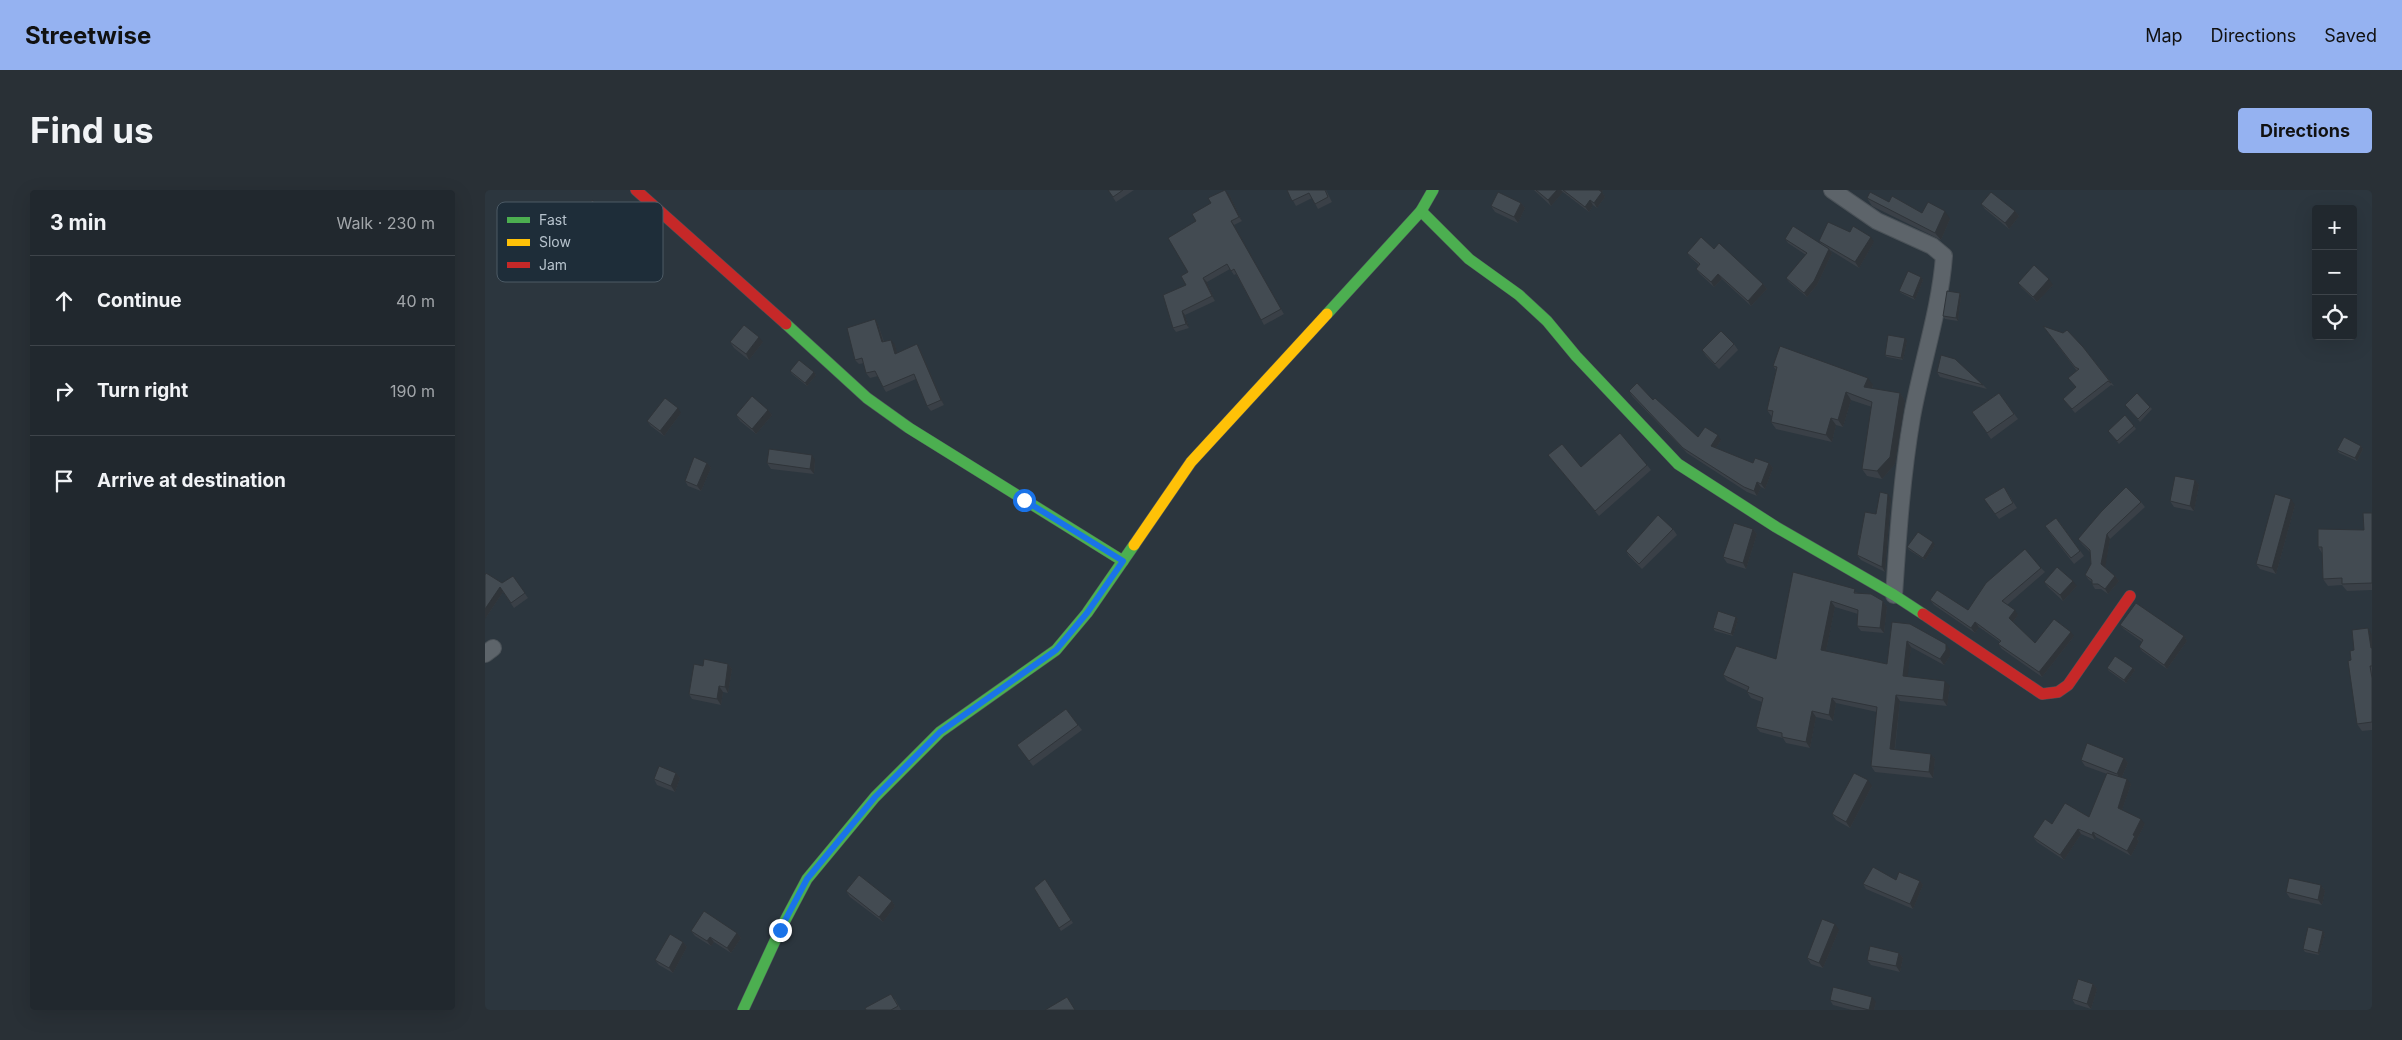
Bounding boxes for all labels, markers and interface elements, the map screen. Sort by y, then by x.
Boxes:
text: Streetwise [25,21,151,50]
text: Map [2145,25,2183,46]
text: Directions [2211,25,2296,46]
text: Saved [2324,25,2377,46]
button: Directions [2238,108,2372,153]
text: Find us [30,109,154,151]
legend [497,202,663,282]
map controls [2312,205,2357,340]
button: + [2312,205,2357,250]
text: 3 min [50,210,106,235]
text: Fast [539,211,567,228]
text: Walk · 230 m [337,213,435,233]
text: Slow [539,233,571,250]
button: − [2312,250,2357,295]
text: Jam [539,256,567,273]
icon: ahead [50,287,78,315]
text: Continue [97,289,182,312]
text: 40 m [396,291,435,311]
button: locate [2312,295,2357,340]
icon: right [50,377,78,405]
text: Turn right [97,379,188,402]
text: 190 m [390,381,435,401]
icon: arrive [50,467,78,495]
text: Arrive at destination [97,469,286,492]
route start [1013,489,1036,512]
route end [769,919,792,942]

